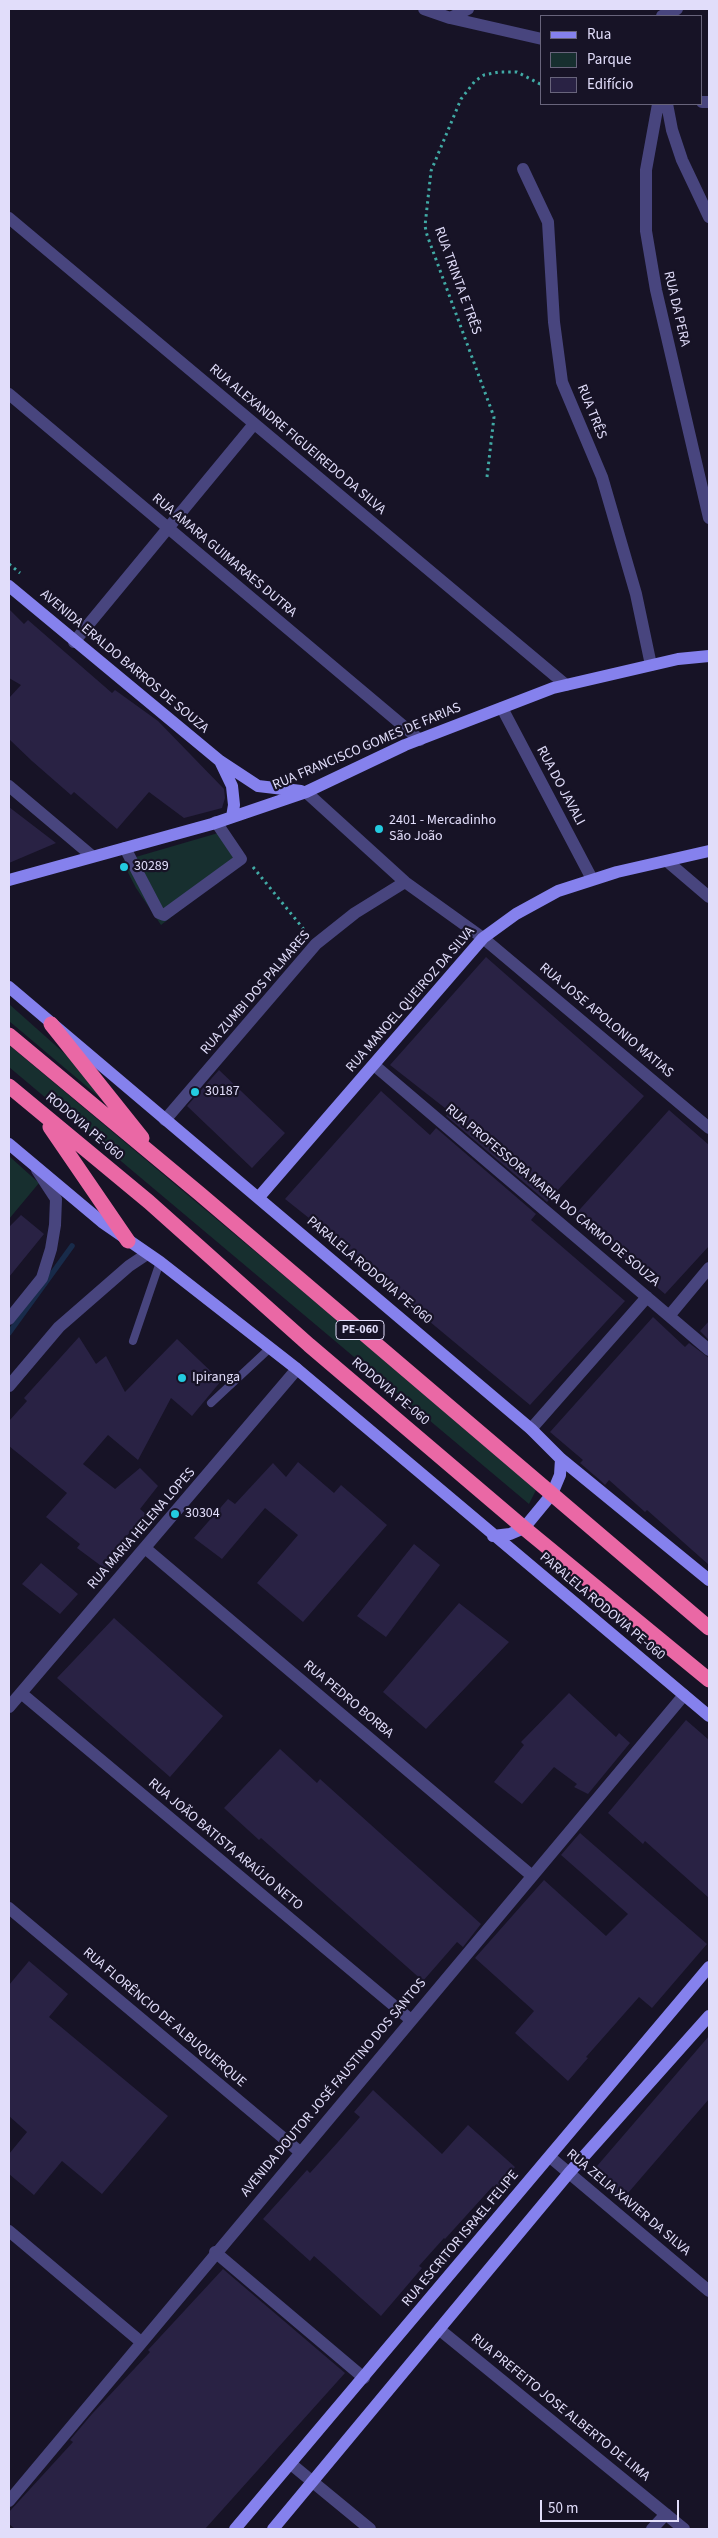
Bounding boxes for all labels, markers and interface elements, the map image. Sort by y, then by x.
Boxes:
legend [540,15,703,105]
text: Rua [587,24,611,45]
text: Parque [587,49,631,70]
text: Edifício [587,74,634,95]
street label: RUA TRINTA E TRÊS [430,225,484,337]
street label: RUA DA PERA [659,270,693,348]
street label: RUA ALEXANDRE FIGUEIREDO DA SILVA [205,361,389,519]
street label: RUA TRÊS [572,382,610,442]
street label: RUA AMARA GUIMARAES DUTRA [148,490,300,622]
street label: AVENIDA ERALDO BARROS DE SOUZA [36,586,212,738]
street label: RUA FRANCISCO GOMES DE FARIAS [270,700,464,794]
street label: RUA DO JAVALI [532,744,588,828]
place label: 2401 - Mercadinho São João [389,813,496,846]
marker: 2401 - Mercadinho São João [373,823,385,835]
place label: 30289 [134,859,169,875]
marker: 30289 [118,861,130,873]
street label: RUA MANOEL QUEIROZ DA SILVA [343,924,479,1076]
street label: RUA ZUMBI DOS PALMARES [198,928,314,1058]
street label: RUA JOSE APOLONIO MATIAS [536,960,676,1082]
place label: 30187 [205,1084,240,1100]
marker: 30187 [189,1086,201,1098]
street label: RODOVIA PE-060 [42,1089,126,1165]
street label: RUA PROFESSORA MARIA DO CARMO DE SOUZA [441,1101,663,1291]
street label: PARALELA RODOVIA PE-060 [303,1214,435,1328]
road number: PE-060 [336,1320,384,1340]
street label: RODOVIA PE-060 [348,1354,432,1430]
place label: Ipiranga [192,1370,240,1386]
marker: Ipiranga [176,1372,188,1384]
street label: RUA MARIA HELENA LOPES [85,1465,199,1593]
place label: 30304 [185,1506,220,1522]
marker: 30304 [169,1508,181,1520]
street label: PARALELA RODOVIA PE-060 [536,1550,668,1664]
street label: RUA PEDRO BORBA [300,1657,396,1743]
street label: RUA JOÃO BATISTA ARAÚJO NETO [144,1775,306,1915]
street label: RUA FLORÊNCIO DE ALBUQUERQUE [79,1945,249,2091]
street label: AVENIDA DOUTOR JOSÉ FAUSTINO DOS SANTOS [238,1975,430,2201]
street label: RUA ZELIA XAVIER DA SILVA [562,2146,694,2260]
street label: RUA ESCRITOR ISRAEL FELIPE [399,2167,523,2311]
street label: RUA PREFEITO JOSE ALBERTO DE LIMA [467,2331,653,2485]
scale bar [543,2490,682,2522]
text: 50 m [548,2498,578,2519]

